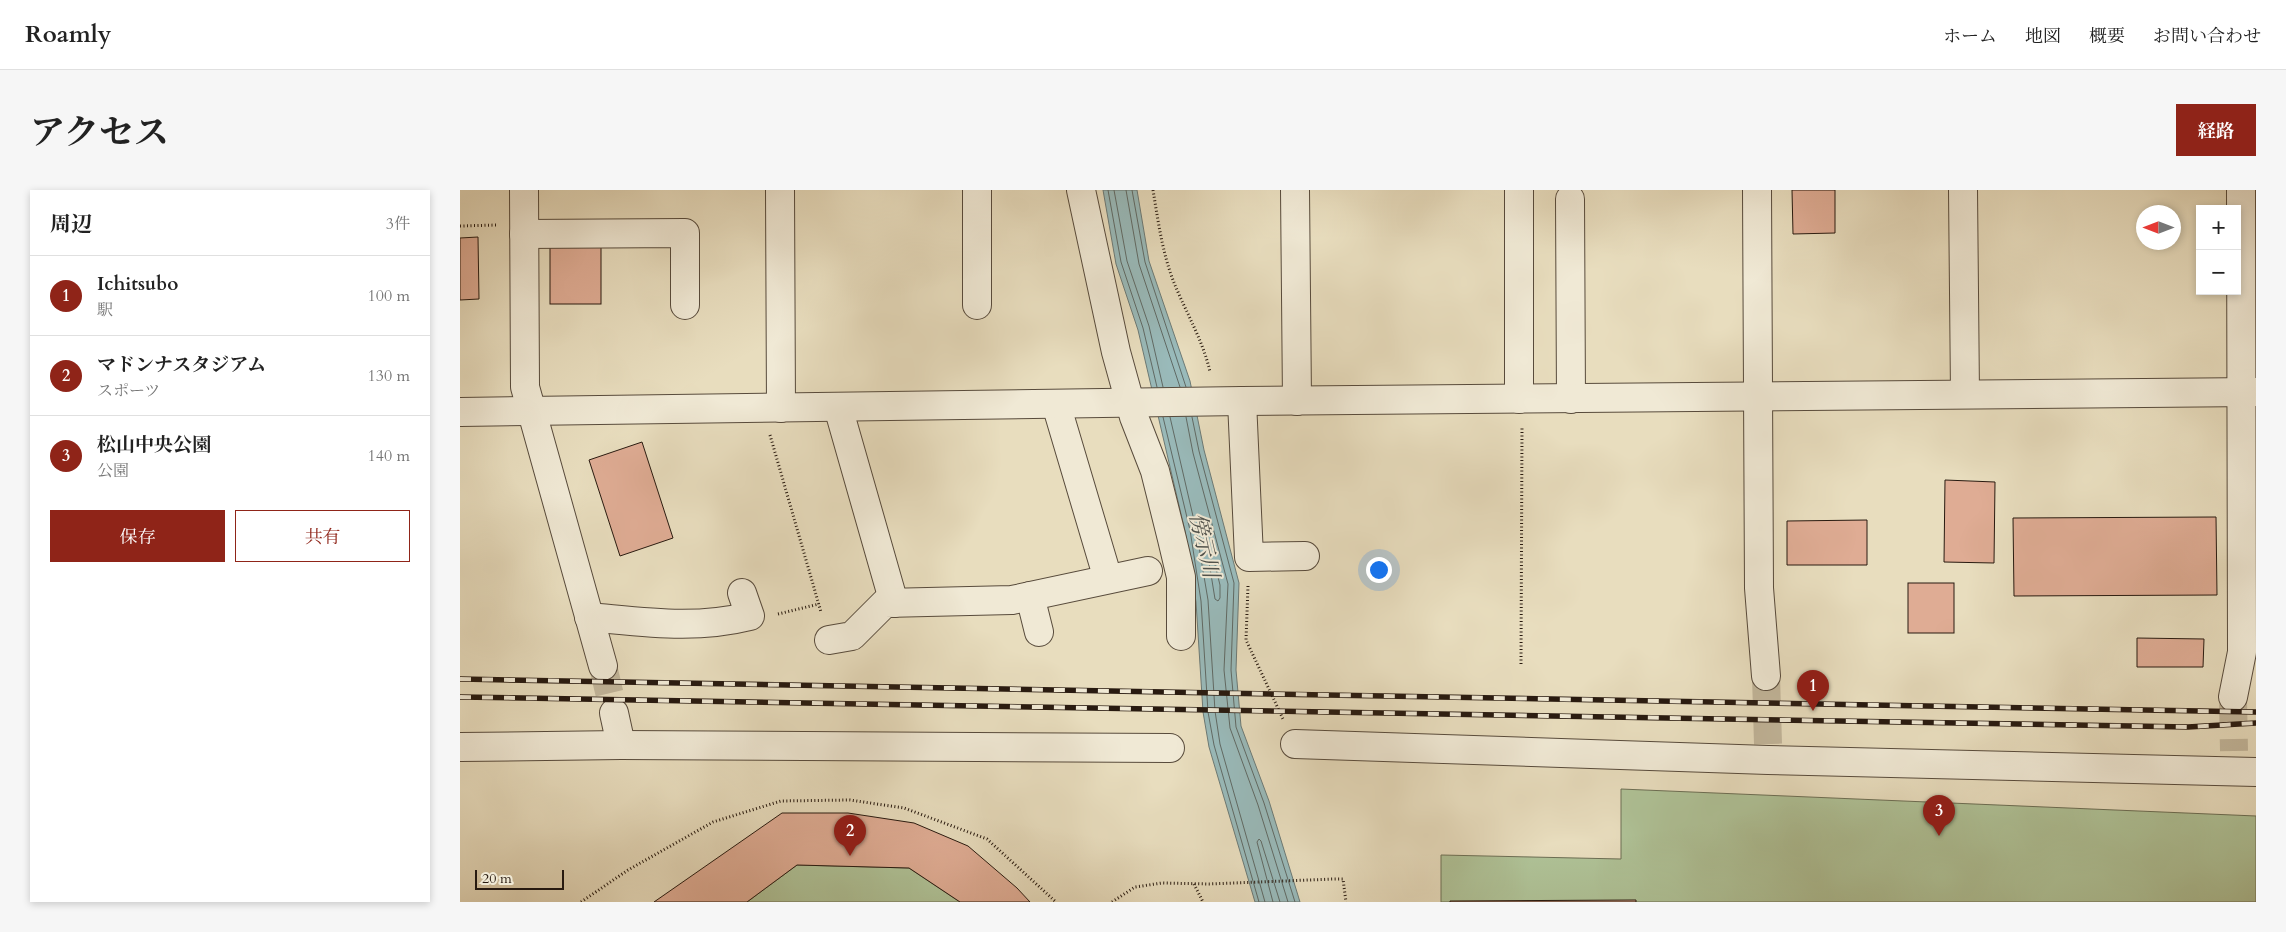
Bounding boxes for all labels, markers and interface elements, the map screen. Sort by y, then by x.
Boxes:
text: Roamly [25,18,111,51]
text: ホーム [1943,24,1997,49]
text: 地図 [2025,24,2061,49]
text: 概要 [2089,24,2125,49]
text: お問い合わせ [2153,24,2261,49]
button: 経路 [2176,104,2256,156]
text: アクセス [30,109,169,157]
north arrow [2136,205,2181,250]
map controls [2196,205,2241,295]
button: + [2196,205,2241,250]
text: 周辺 [50,210,92,239]
text: 3件 [386,213,410,235]
button: − [2196,250,2241,295]
text: Ichitsubo [97,271,178,297]
text: 1 [62,285,70,307]
text: 100 m [368,285,410,307]
text: 駅 [97,299,113,321]
text: マドンナスタジアム [97,352,266,378]
text: 2 [62,365,70,387]
text: 130 m [368,365,410,387]
text: スポーツ [97,380,160,402]
text: 松山中央公園 [97,432,211,458]
text: 3 [62,445,70,467]
text: 140 m [368,445,410,467]
text: 公園 [97,460,129,482]
button: 保存 [50,510,225,562]
button: 共有 [235,510,410,562]
water label: 傍示川 [1182,510,1227,583]
your location [1366,557,1392,583]
pin: 1 [1797,670,1829,711]
pin: 3 [1923,795,1955,836]
pin: 2 [834,815,866,856]
scale bar [475,867,564,890]
text: 20 m [482,869,512,888]

